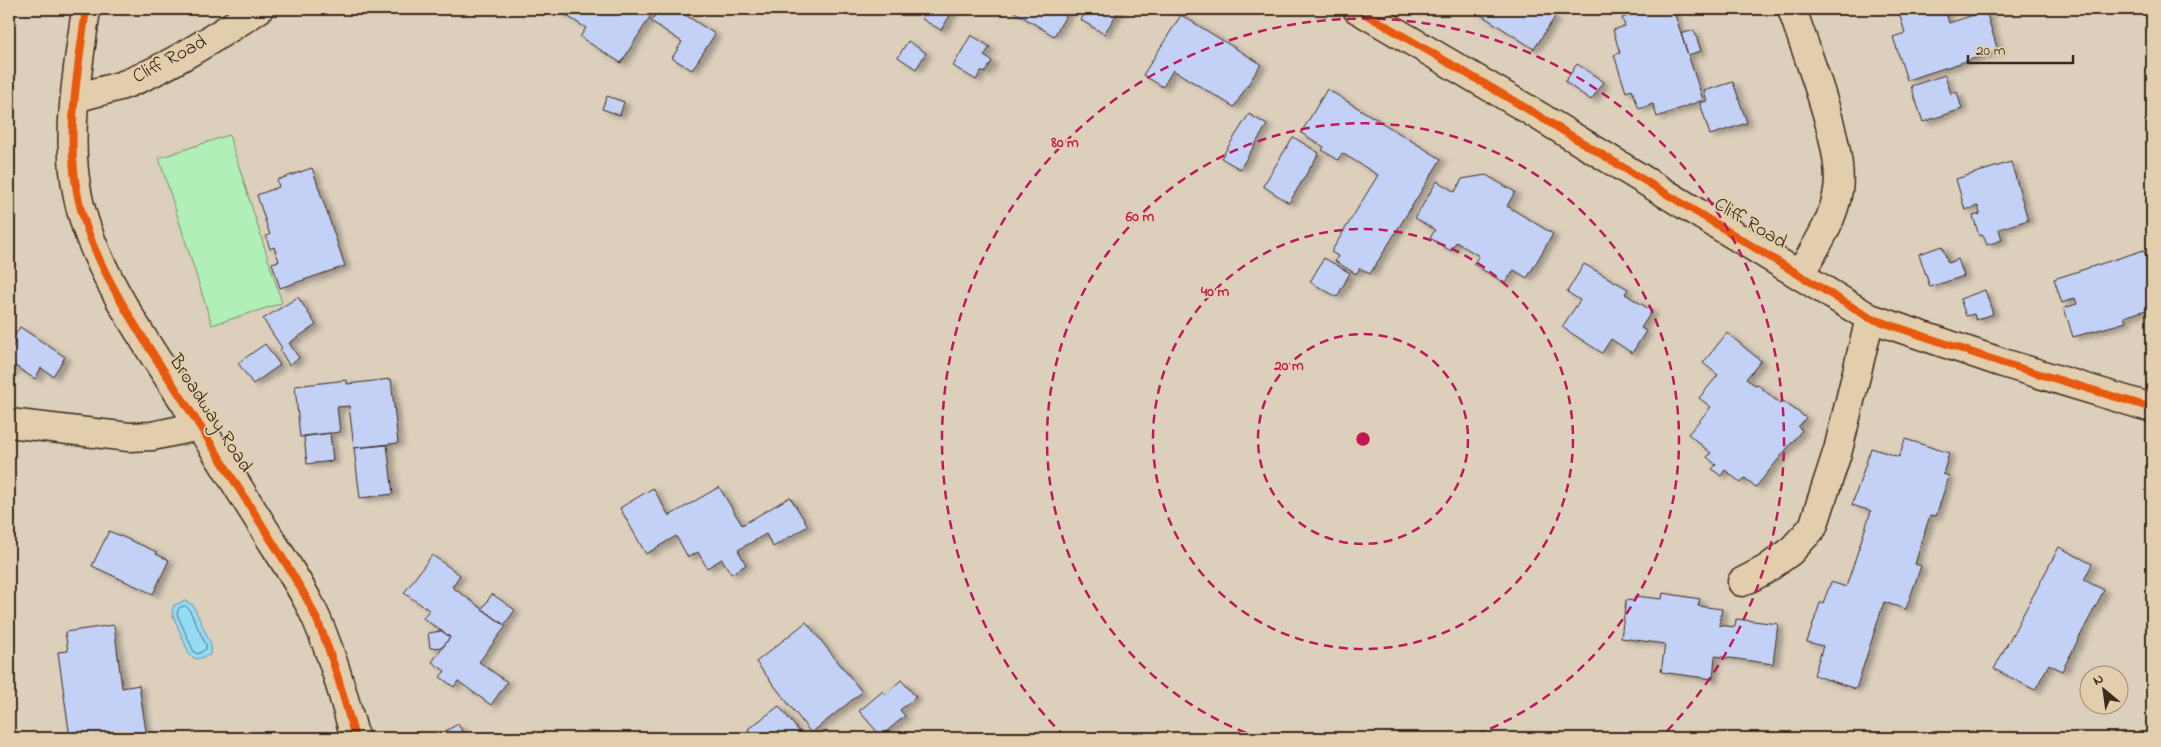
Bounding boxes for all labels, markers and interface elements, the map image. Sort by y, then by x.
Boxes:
street label: Cliff Road [128,28,212,92]
scale bar [1968,32,2074,64]
text: 20 m [1976,40,2006,62]
text: 80 m [1050,132,1079,154]
street label: Cliff Road [1708,191,1792,257]
text: 60 m [1125,206,1155,228]
text: 40 m [1200,281,1229,303]
street label: Broadway Road [160,348,259,479]
text: 20 m [1273,355,1304,377]
centre of rings [1354,430,1372,448]
north arrow [2078,664,2128,714]
text: N [2089,668,2108,691]

